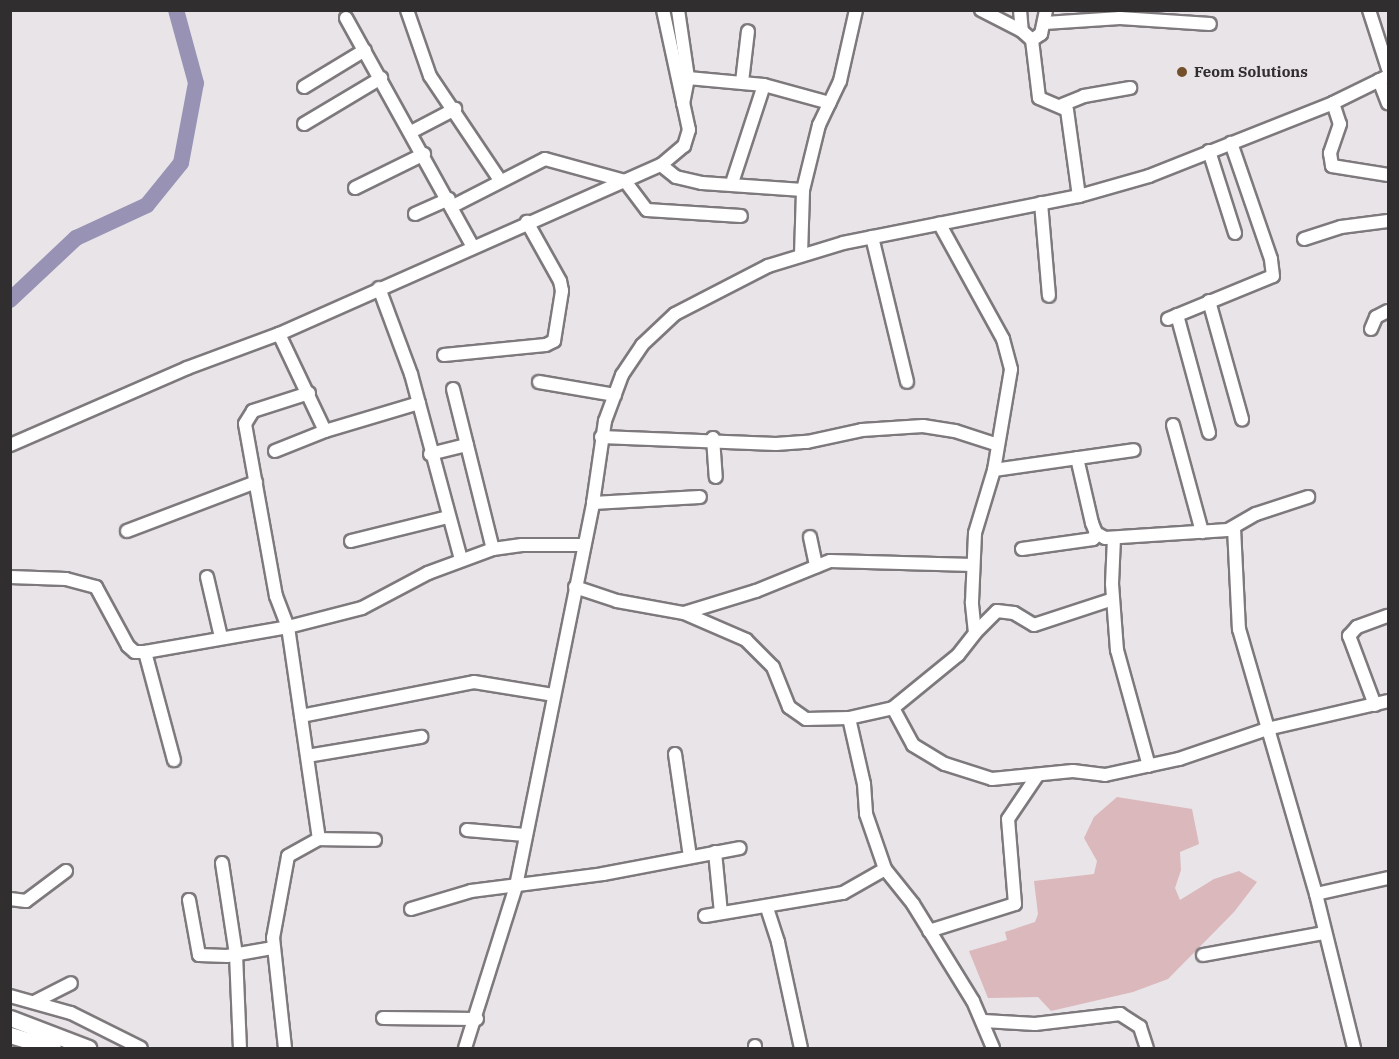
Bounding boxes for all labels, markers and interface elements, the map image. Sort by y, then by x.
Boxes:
place label: Feom Solutions [1194,63,1308,81]
marker: Feom Solutions [1175,65,1189,79]

